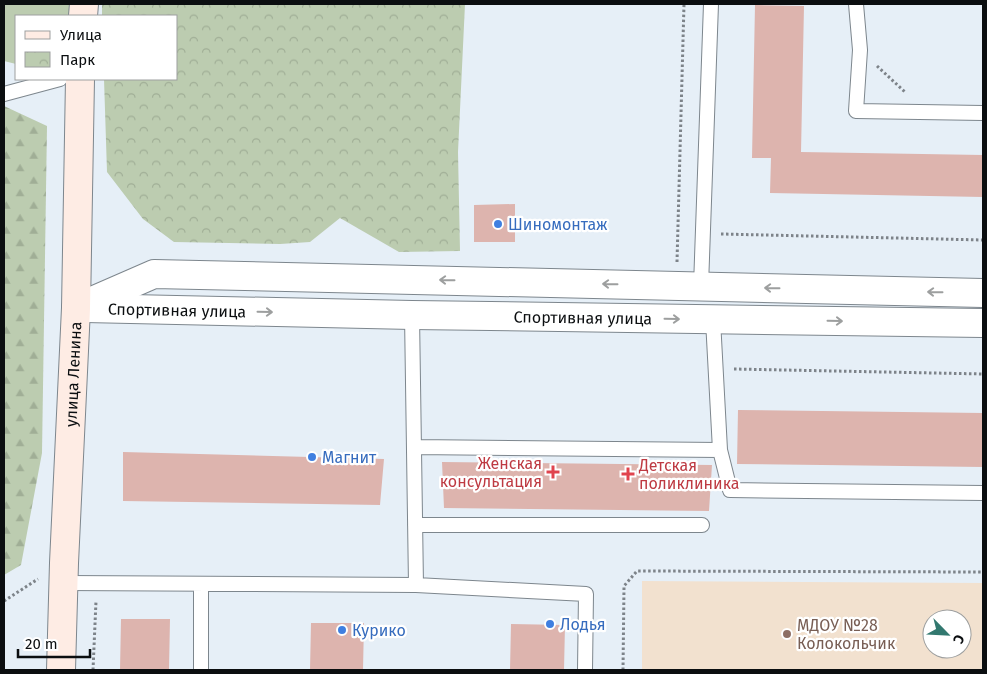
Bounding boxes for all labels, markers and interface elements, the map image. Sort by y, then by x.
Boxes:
legend [15,15,178,80]
text: Улица [60,26,102,44]
text: Парк [60,51,95,69]
place label: Шиномонтаж [508,215,608,234]
marker: Шиномонтаж [492,218,504,230]
one-way arrow [439,275,456,285]
one-way arrow [602,279,618,288]
one-way arrow [764,283,780,293]
one-way arrow [927,287,943,297]
street label: Спортивная улица [108,299,246,321]
street label: Спортивная улица [514,307,652,328]
one-way arrow [257,308,273,317]
one-way arrow [664,314,680,324]
one-way arrow [826,316,843,326]
street label: улица Ленина [61,321,85,427]
place label: Магнит [322,448,377,467]
marker: Магнит [306,451,318,463]
place label: Женская консультация [440,454,542,491]
place label: Детская поликлиника [638,456,739,493]
marker: Женская консультация [546,465,560,479]
marker: Детская поликлиника [621,467,635,481]
north arrow [922,609,972,659]
place label: Лодья [560,615,606,634]
place label: МДОУ №28 Колокольчик [797,616,896,653]
marker: Лодья [544,618,556,630]
place label: Курико [352,621,406,640]
marker: Курико [336,624,348,636]
scale bar [18,626,90,658]
marker: МДОУ №28 Колокольчик [781,628,793,640]
text: С [949,632,968,646]
text: 20 m [25,635,58,653]

